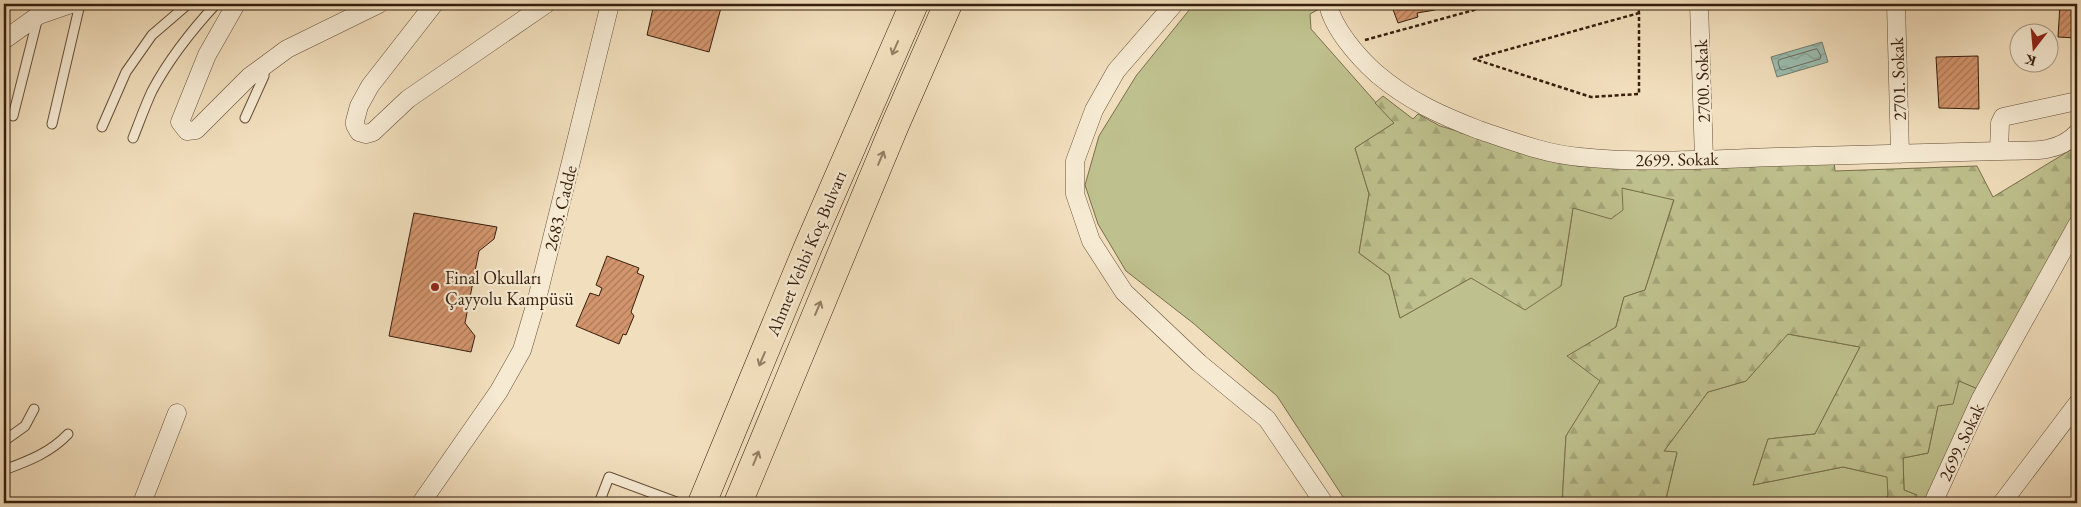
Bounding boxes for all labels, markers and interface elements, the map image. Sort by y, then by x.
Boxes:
north arrow [2008,22,2058,72]
street label: 2701. Sokak [1885,36,1911,121]
street label: 2700. Sokak [1689,38,1715,123]
one-way arrow [889,40,899,55]
text: K [2022,50,2038,71]
street label: 2699. Sokak [1635,147,1719,171]
one-way arrow [877,151,886,166]
street label: 2683. Cadde [538,163,582,253]
street label: Ahmet Vehbi Koç Bulvarı [760,166,852,340]
place label: Final Okulları Çayyolu Kampüsü [445,266,574,310]
marker: Final Okulları Çayyolu Kampüsü [429,281,441,293]
one-way arrow [814,301,824,316]
one-way arrow [756,351,766,366]
street label: 2699. Sokak [1933,399,1989,485]
one-way arrow [752,451,762,466]

